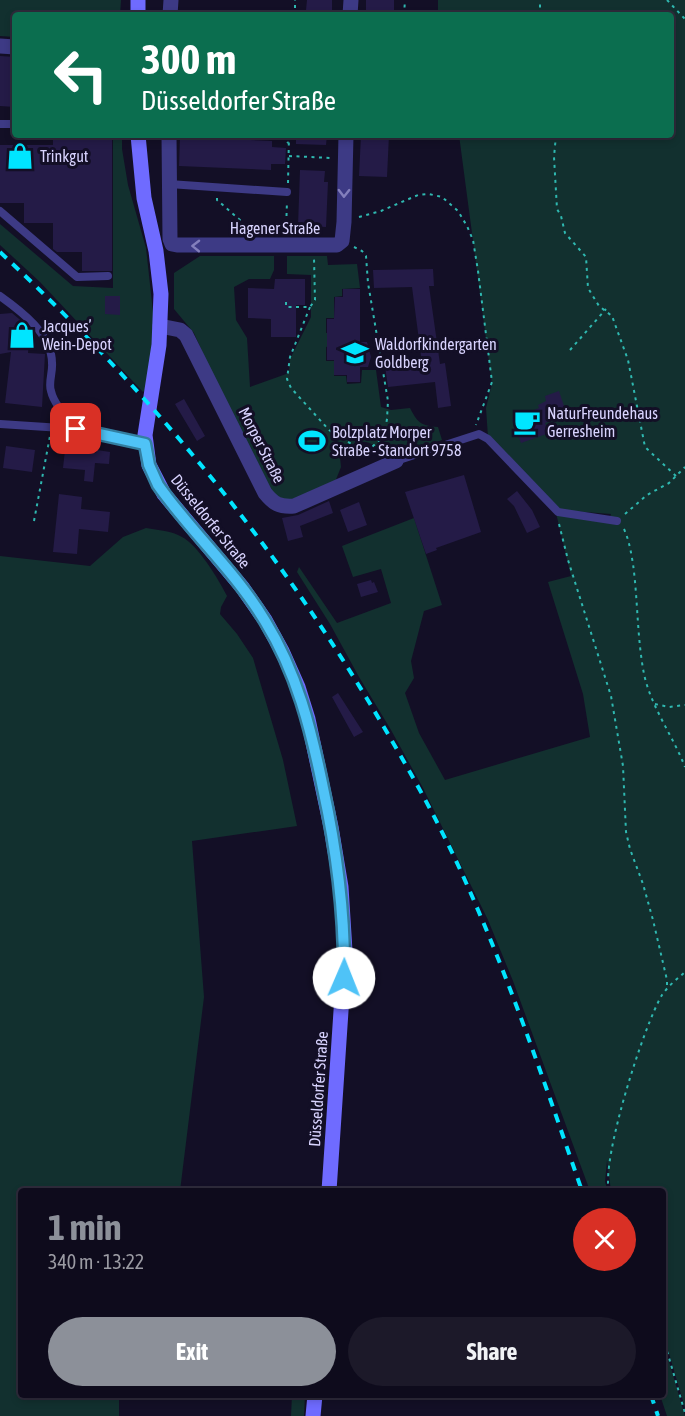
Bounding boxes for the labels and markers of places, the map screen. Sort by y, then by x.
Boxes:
shop icon: Trinkgut [5,141,35,171]
place label: Trinkgut [40,147,89,166]
place label: Jacques’ Wein-Depot [42,317,112,354]
shop icon: Jacques’ Wein-Depot [7,320,37,350]
place label: Waldorfkindergarten Goldberg [375,335,497,372]
school or university icon: Waldorfkindergarten Goldberg [340,338,370,368]
pin [50,403,101,454]
place label: NaturFreundehaus Gerresheim [547,404,658,440]
cafe icon: NaturFreundehaus Gerresheim [512,407,542,437]
place label: Bolzplatz Morper Straße - Standort 9758 [332,423,461,459]
sports icon: Bolzplatz Morper Straße - Standort 9758 [297,426,327,456]

